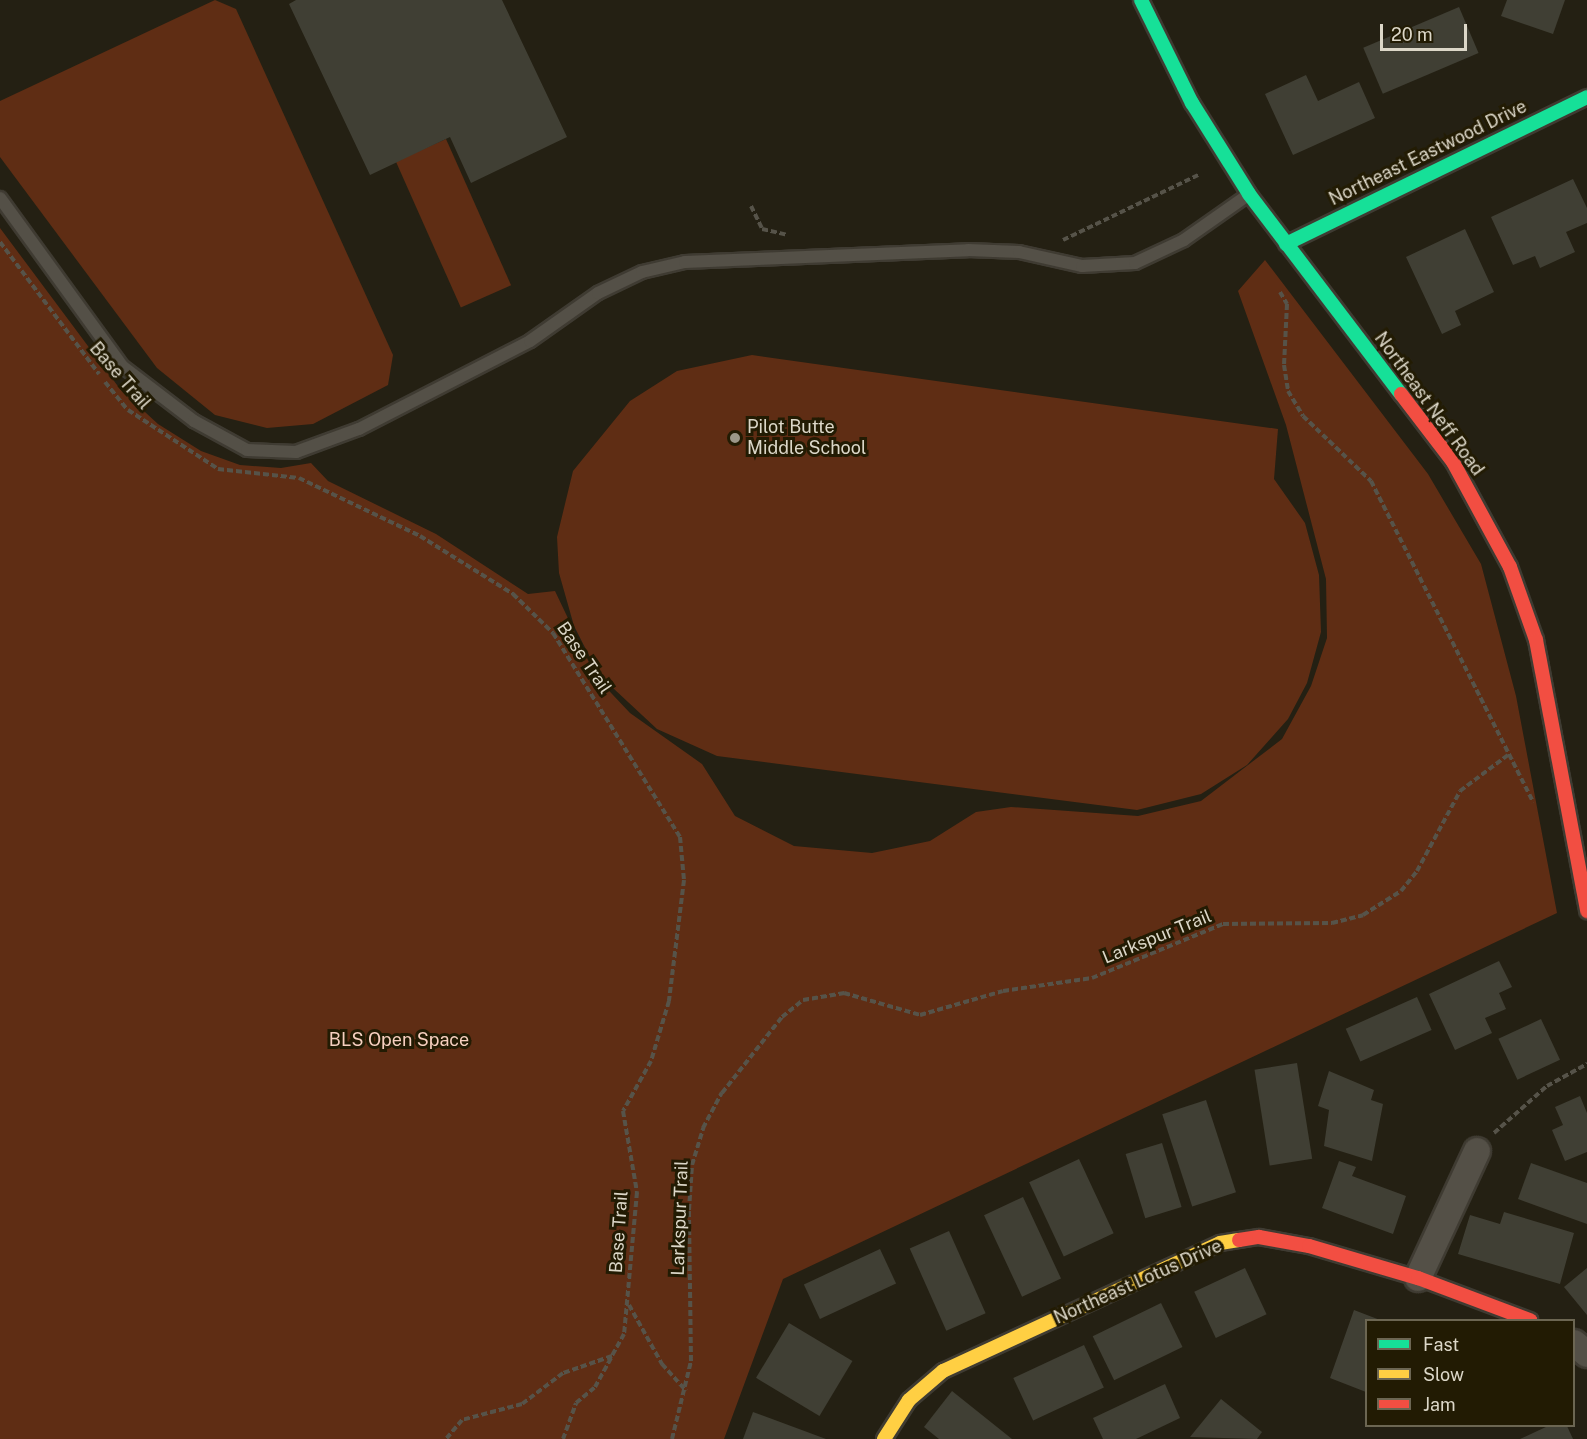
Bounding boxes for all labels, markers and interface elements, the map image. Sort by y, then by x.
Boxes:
scale bar [1383,12,1470,50]
text: 20 m [1391,24,1433,45]
street label: Northeast Eastwood Drive [1326,96,1530,210]
street label: Northeast Neff Road [1370,328,1488,480]
street label: Base Trail [85,338,155,414]
place label: Pilot Butte Middle School [747,417,866,460]
marker: Pilot Butte Middle School [728,431,742,445]
street label: Base Trail [552,618,616,698]
street label: Larkspur Trail [1099,905,1215,969]
park label: BLS Open Space [329,1029,469,1051]
street label: Larkspur Trail [667,1160,693,1276]
street label: Base Trail [605,1190,633,1274]
street label: Northeast Lotus Drive [1051,1235,1225,1329]
legend [1365,1319,1575,1427]
text: Fast [1423,1334,1459,1355]
text: Slow [1423,1364,1464,1385]
text: Jam [1423,1394,1456,1415]

